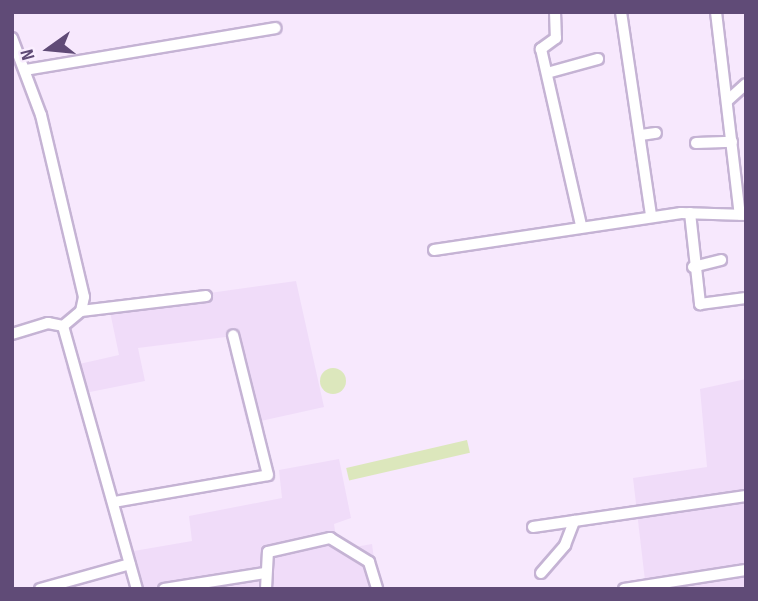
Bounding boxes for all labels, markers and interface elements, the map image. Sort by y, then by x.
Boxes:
north arrow [14,14,84,84]
text: N [16,47,41,62]

